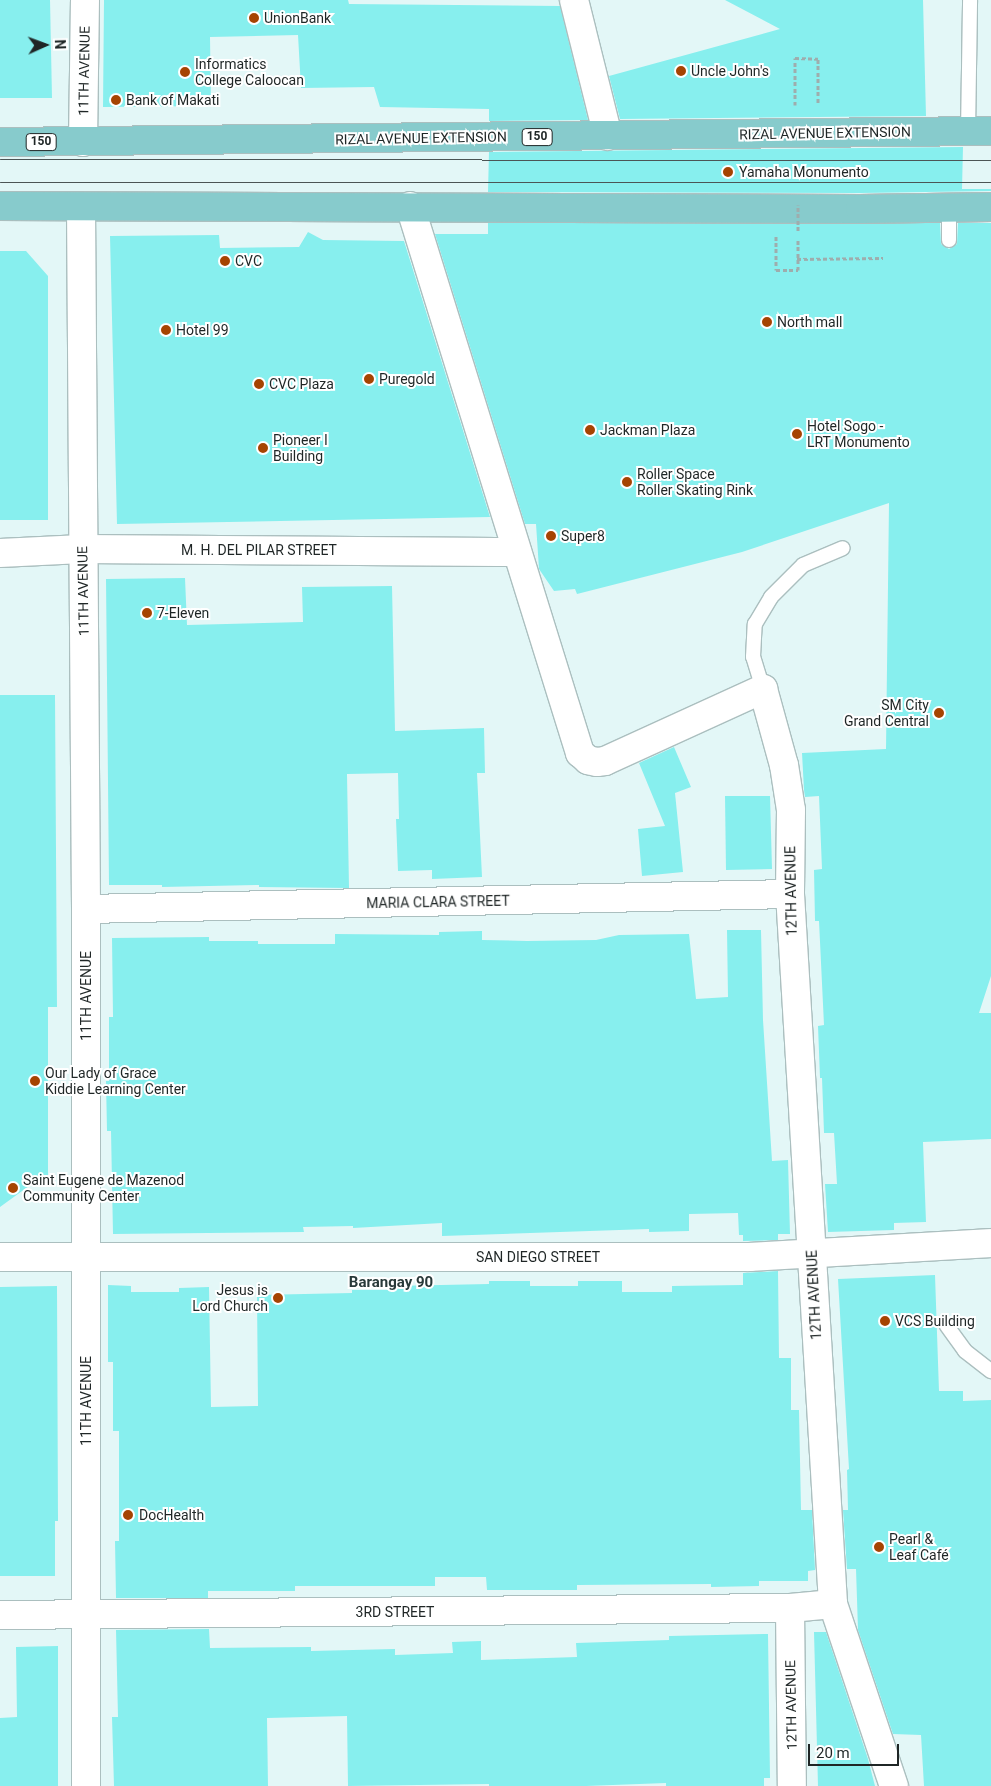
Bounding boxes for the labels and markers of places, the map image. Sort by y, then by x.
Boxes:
place label: UnionBank [264,10,331,26]
marker: UnionBank [248,12,260,24]
place label: Informatics College Caloocan [195,56,304,88]
place label: Uncle John's [691,63,769,79]
marker: Uncle John's [675,65,687,77]
marker: Informatics College Caloocan [179,66,191,78]
place label: Bank of Makati [126,92,219,108]
marker: Bank of Makati [110,94,122,106]
place label: Yamaha Monumento [739,164,869,180]
marker: Yamaha Monumento [721,165,735,179]
place label: CVC [235,253,262,269]
marker: CVC [219,255,231,267]
place label: North mall [777,314,843,330]
marker: North mall [761,316,773,328]
place label: Hotel 99 [176,322,229,338]
marker: Hotel 99 [160,324,172,336]
place label: Puregold [379,371,435,387]
marker: Puregold [363,373,375,385]
place label: CVC Plaza [269,376,334,392]
marker: CVC Plaza [253,378,265,390]
place label: Hotel Sogo - LRT Monumento [807,418,910,451]
place label: Jackman Plaza [600,422,695,438]
marker: Jackman Plaza [584,424,596,436]
marker: Hotel Sogo - LRT Monumento [791,428,803,440]
place label: Pioneer I Building [273,432,328,464]
marker: Pioneer I Building [257,442,269,454]
place label: Roller Space Roller Skating Rink [637,466,753,498]
marker: Roller Space Roller Skating Rink [621,476,633,488]
place label: Super8 [561,528,605,544]
marker: Super8 [545,530,557,542]
place label: 7-Eleven [157,605,209,621]
marker: 7-Eleven [141,607,153,619]
place label: SM City Grand Central [844,697,929,730]
marker: SM City Grand Central [933,707,945,719]
place label: Our Lady of Grace Kiddie Learning Center [45,1065,186,1098]
marker: Our Lady of Grace Kiddie Learning Center [29,1075,41,1087]
place label: Saint Eugene de Mazenod Community Center [23,1172,184,1204]
marker: Saint Eugene de Mazenod Community Center [7,1182,19,1194]
place label: Jesus is Lord Church [192,1282,268,1314]
marker: Jesus is Lord Church [272,1292,284,1304]
place label: VCS Building [895,1313,975,1329]
marker: VCS Building [879,1315,891,1327]
place label: DocHealth [139,1507,204,1523]
marker: DocHealth [121,1508,135,1522]
place label: Pearl & Leaf Café [889,1531,949,1564]
marker: Pearl & Leaf Café [873,1541,885,1553]

